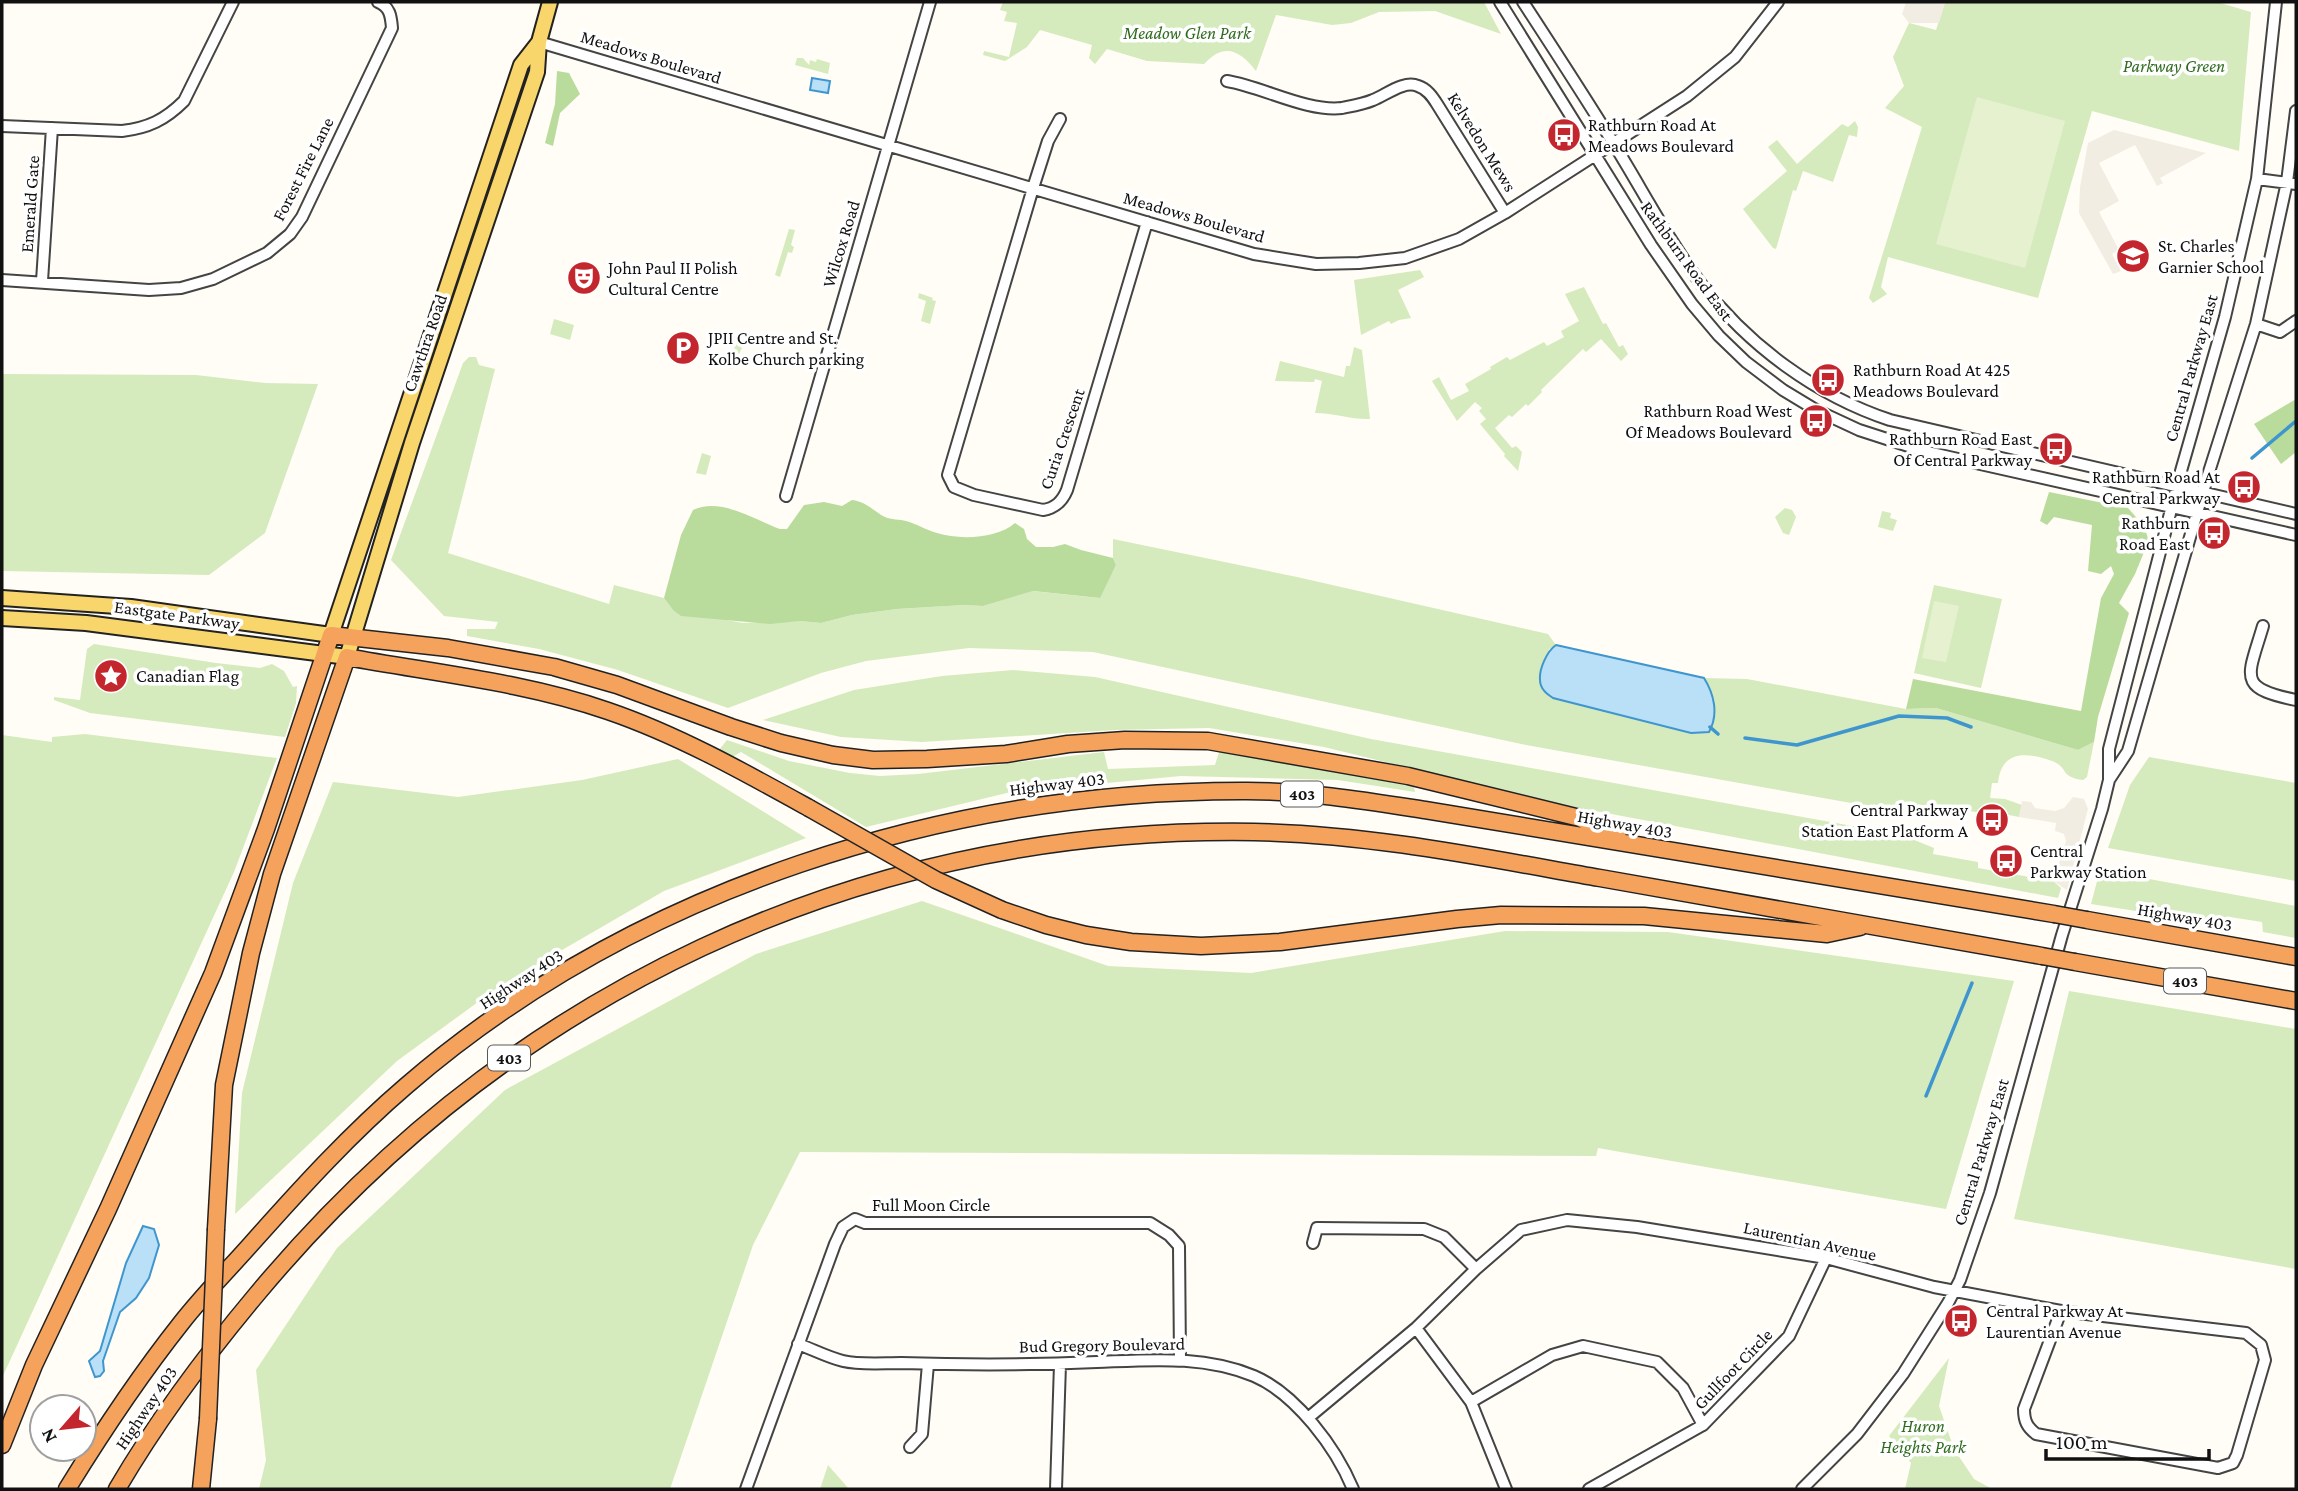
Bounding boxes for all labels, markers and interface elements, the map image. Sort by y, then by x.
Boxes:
park label: Meadow Glen Park [1122,23,1252,43]
street label: Meadows Boulevard [578,26,724,88]
park label: Parkway Green [2123,56,2225,76]
street label: Kelvedon Mews [1444,89,1520,195]
street label: Forest Fire Lane [268,114,338,224]
place label: Rathburn Road At Meadows Boulevard [1588,115,1735,156]
bus stop icon: Rathburn Road At Meadows Boulevard [1545,116,1583,154]
street label: Emerald Gate [17,155,43,253]
street label: Meadows Boulevard [1121,187,1267,247]
street label: Wilcox Road [818,197,864,290]
street label: Rathburn Road East [1637,197,1738,326]
place label: St. Charles Garnier School [2158,236,2265,277]
school or university icon: St. Charles Garnier School [2114,237,2152,275]
place label: John Paul II Polish Cultural Centre [606,258,738,299]
theatre icon: John Paul II Polish Cultural Centre [565,259,603,297]
street label: Cawthra Road [399,291,451,394]
street label: Central Parkway East [2160,291,2222,444]
place label: JPII Centre and St. Kolbe Church parking [706,328,865,369]
parking icon: JPII Centre and St. Kolbe Church parking [664,329,702,367]
place label: Rathburn Road At 425 Meadows Boulevard [1853,360,2010,401]
bus stop icon: Rathburn Road At 425 Meadows Boulevard [1809,361,1847,399]
street label: Curia Crescent [1035,385,1089,492]
place label: Rathburn Road West Of Meadows Boulevard [1625,401,1793,442]
bus stop icon: Rathburn Road West Of Meadows Boulevard [1797,402,1835,440]
place label: Rathburn Road East Of Central Parkway [1889,429,2033,470]
bus stop icon: Rathburn Road East Of Central Parkway [2037,430,2075,468]
place label: Rathburn Road At Central Parkway [2092,467,2221,508]
bus stop icon: Rathburn Road At Central Parkway [2225,468,2263,506]
place label: Rathburn Road East [2119,513,2191,554]
bus stop icon: Rathburn Road East [2195,514,2233,552]
street label: Eastgate Parkway [113,596,242,634]
place icon: Canadian Flag [92,657,130,695]
place label: Canadian Flag [136,666,239,686]
street label: Highway 403 [1008,768,1106,800]
road number: 403 [1281,782,1323,806]
place label: Central Parkway Station East Platform A [1802,800,1969,841]
bus stop icon: Central Parkway Station East Platform A [1973,801,2011,839]
street label: Highway 403 [1576,806,1674,842]
place label: Central Parkway Station [2030,841,2147,882]
bus stop icon: Central Parkway Station [1987,842,2025,880]
street label: Highway 403 [2136,899,2234,935]
street label: Highway 403 [475,945,567,1013]
road number: 403 [2164,968,2206,993]
road number: 403 [488,1046,530,1070]
street label: Central Parkway East [1949,1075,2013,1228]
street label: Full Moon Circle [872,1195,990,1215]
street label: Laurentian Avenue [1742,1217,1878,1265]
place label: Central Parkway At Laurentian Avenue [1986,1301,2124,1342]
bus stop icon: Central Parkway At Laurentian Avenue [1942,1302,1980,1340]
street label: Gullfoot Circle [1690,1325,1776,1413]
street label: Bud Gregory Boulevard [1019,1334,1186,1356]
street label: Highway 403 [111,1363,181,1453]
north arrow [28,1393,98,1463]
park label: Huron Heights Park [1880,1416,1967,1457]
scale bar [2046,1418,2209,1462]
text: N [36,1425,61,1446]
text: 100 m [2056,1430,2108,1454]

